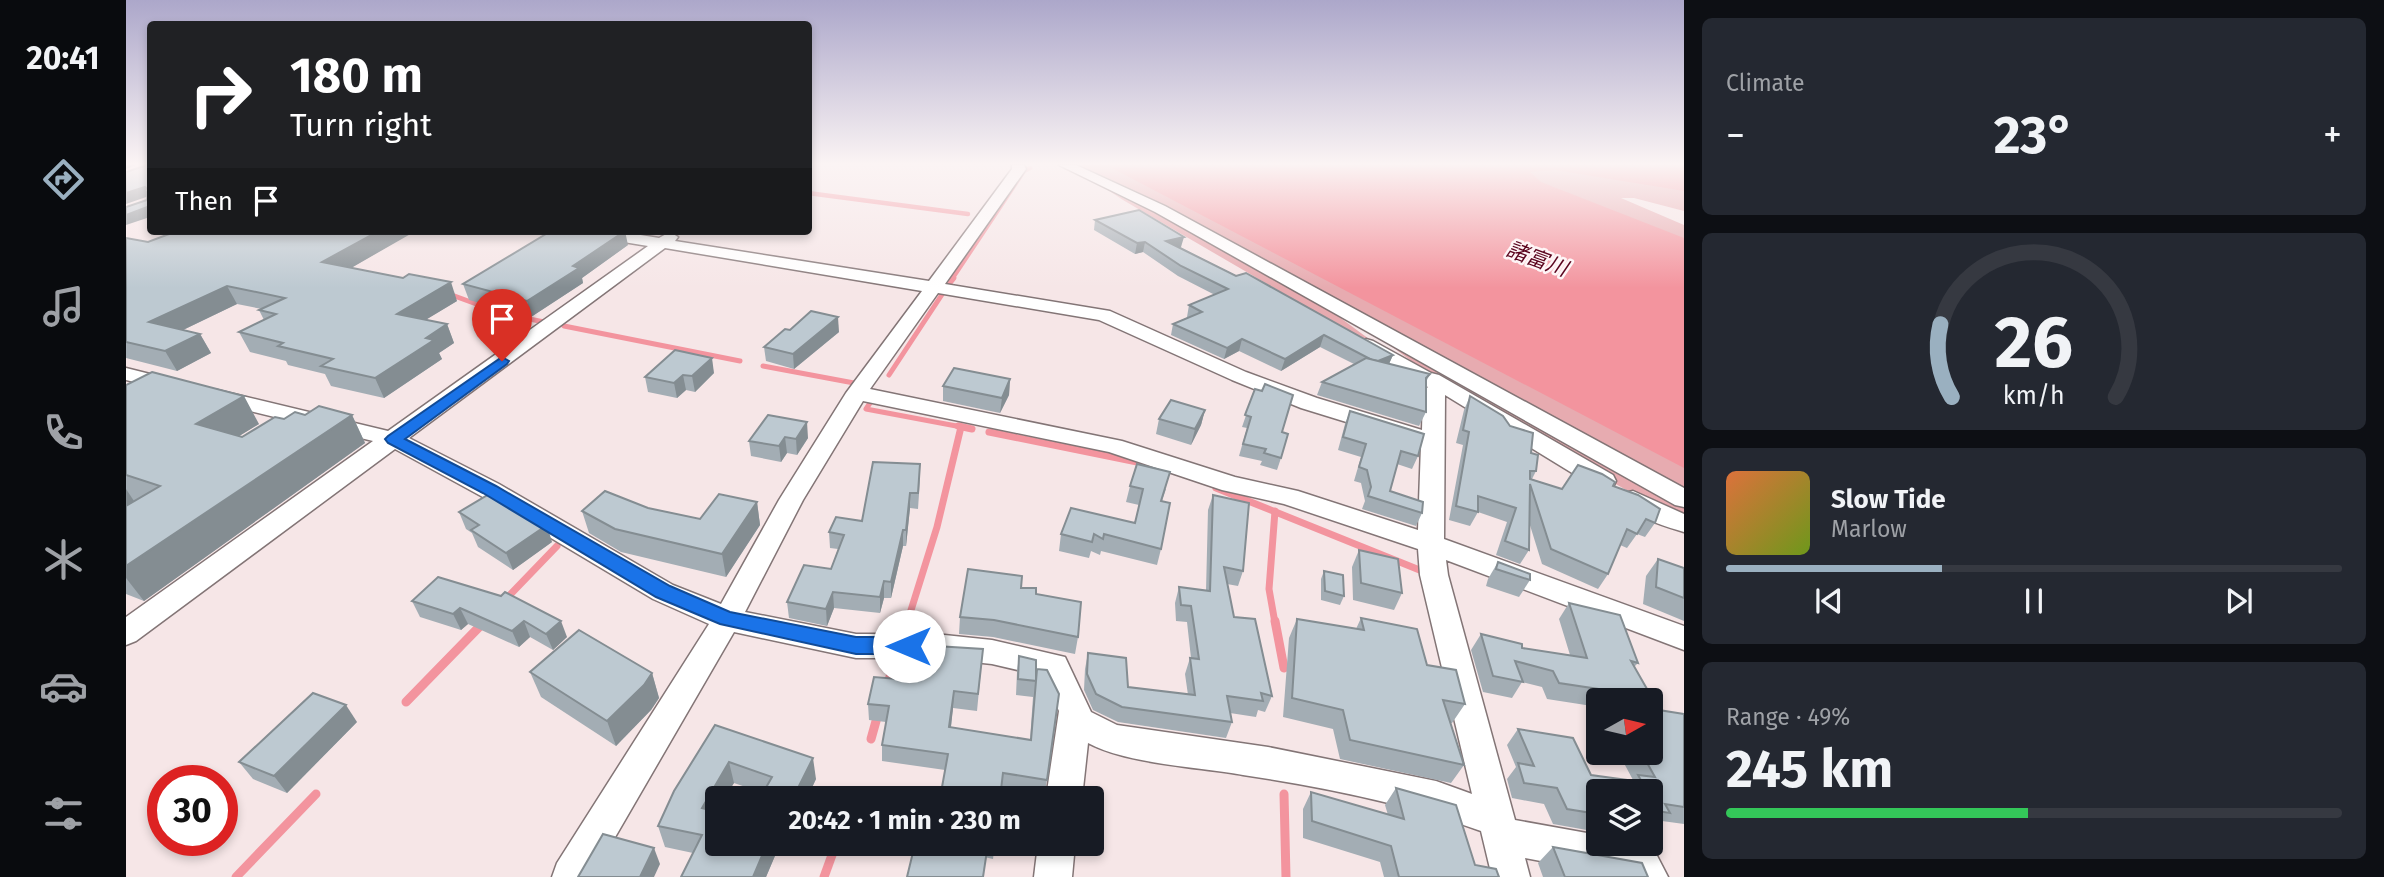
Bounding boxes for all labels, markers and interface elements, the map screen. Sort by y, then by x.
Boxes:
text: 20:41 [26,39,100,77]
text: 180 m [290,46,423,105]
icon: right [175,49,266,140]
text: Climate [1726,69,1805,97]
text: 23° [1994,104,2074,167]
text: Turn right [290,106,432,144]
text: − [1726,112,1745,158]
text: + [2323,112,2342,158]
icon: directions [39,155,88,204]
icon: arrive [247,182,285,220]
text: Then [175,186,233,217]
water label: 諸富川 [1503,236,1573,283]
icon: music [39,282,88,331]
pin [472,289,532,361]
icon: arrive [483,300,521,338]
text: 26 [1995,300,2073,387]
text: km/h [2003,381,2065,411]
icon: phone [39,408,88,457]
text: Slow Tide [1831,484,1946,515]
text: Marlow [1831,515,1907,543]
icon: climate [39,535,88,584]
icon: previous [1810,582,1848,620]
icon: pause [2015,582,2053,620]
icon: next [2220,582,2258,620]
position arrow [872,609,946,683]
icon: car [39,662,88,711]
north arrow [1586,688,1662,765]
map controls [1586,688,1663,856]
text: Range · 49% [1726,703,1850,731]
text: 245 km [1726,738,1893,801]
speed limit sign: 30 [147,765,238,856]
button: layers [1586,779,1663,856]
icon: filters [39,789,88,838]
text: 20:42 · 1 min · 230 m [788,805,1021,836]

